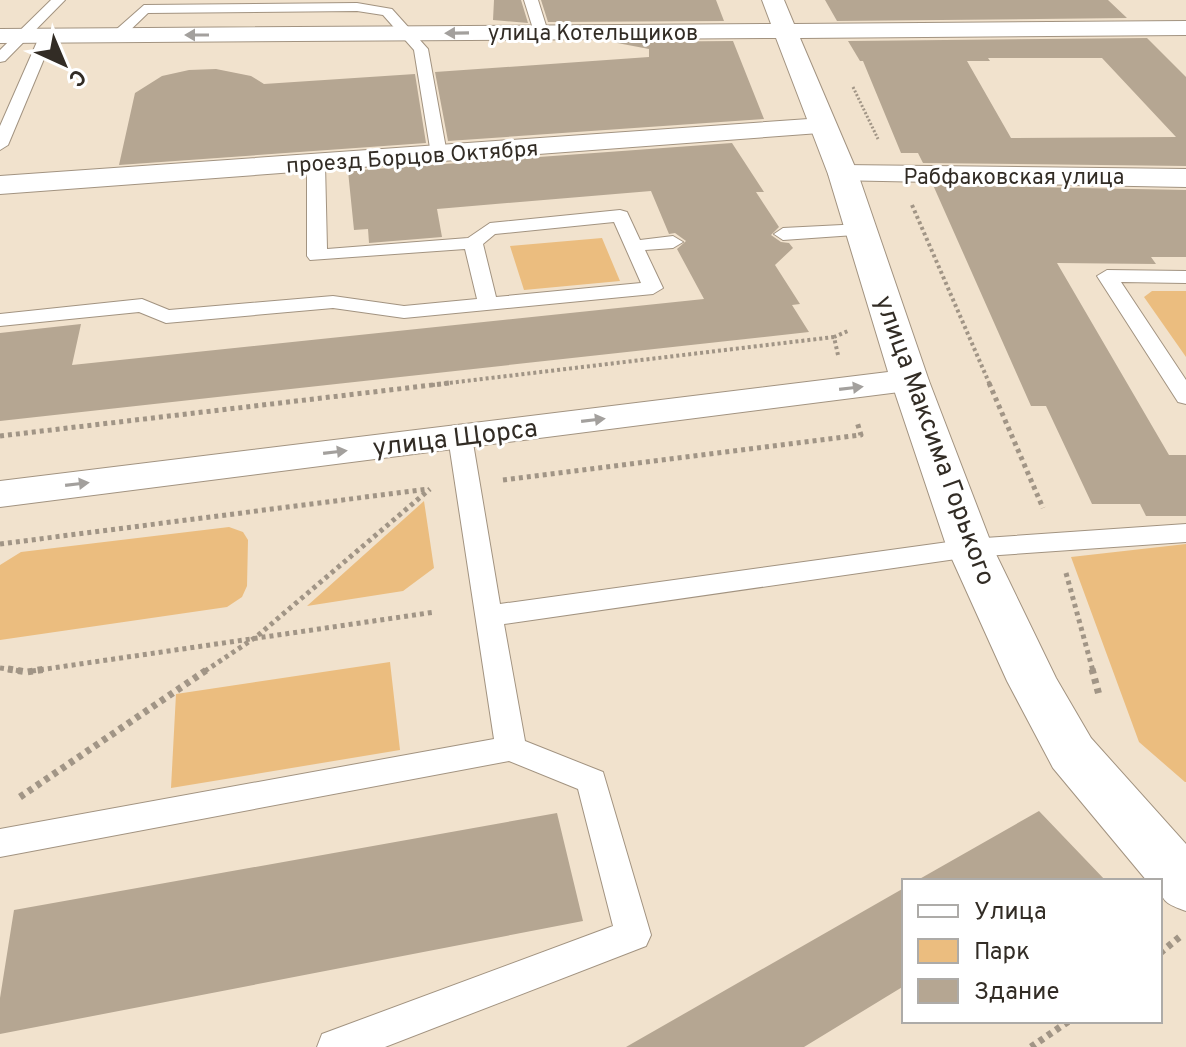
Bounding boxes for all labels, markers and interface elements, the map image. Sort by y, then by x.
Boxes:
street label: улица Котельщиков [488,21,698,48]
north arrow [24,24,104,104]
one-way arrow [444,27,469,39]
one-way arrow [184,29,209,41]
text: С [62,62,91,91]
street label: проезд Борцов Октября [285,136,539,181]
street label: Рабфаковская улица [904,165,1124,192]
street label: улица Максима Горького [866,291,1001,590]
one-way arrow [839,381,864,394]
street label: улица Щорса [371,413,540,466]
one-way arrow [581,413,606,426]
one-way arrow [323,445,348,458]
one-way arrow [65,477,90,490]
legend [902,879,1162,1023]
text: Улица [974,898,1047,928]
text: Парк [974,938,1030,968]
text: Здание [974,978,1060,1008]

